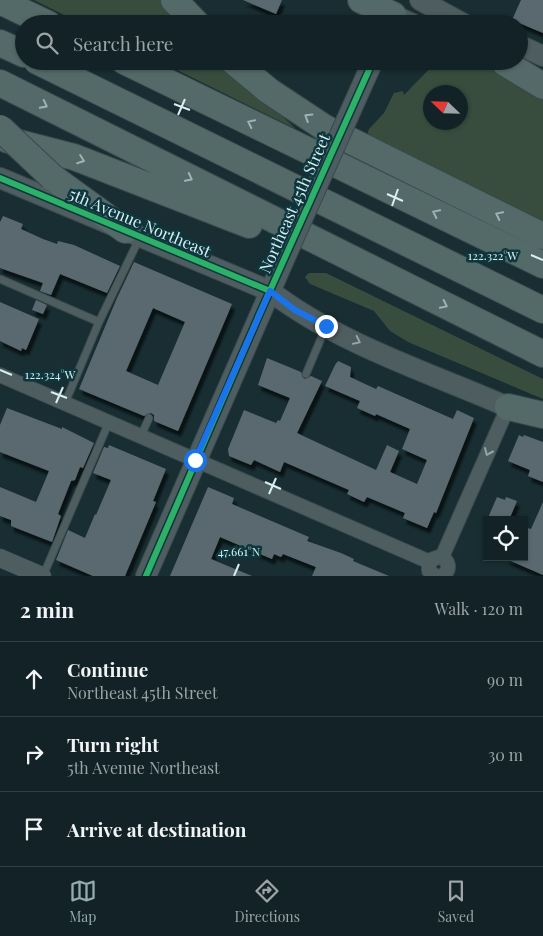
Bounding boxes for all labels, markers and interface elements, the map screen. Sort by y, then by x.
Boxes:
search box [15,15,528,70]
icon: search [33,29,61,57]
text: Search here [73,30,173,56]
north arrow [423,85,468,130]
one-way arrow [38,99,47,109]
one-way arrow [304,114,313,124]
one-way arrow [247,119,256,129]
street label: Northeast 45th Street [254,130,334,276]
one-way arrow [76,154,85,164]
one-way arrow [184,171,193,182]
street label: 5th Avenue Northeast [66,182,215,262]
one-way arrow [432,209,441,220]
one-way arrow [495,210,504,221]
text: 122.322°W [468,247,518,263]
one-way arrow [439,299,448,309]
route end [315,315,338,338]
one-way arrow [352,335,361,346]
text: 122.324°W [25,366,75,382]
one-way arrow [484,447,494,455]
route start [184,449,207,472]
map controls [483,516,528,561]
button: locate [483,516,528,561]
text: 47.661°N [218,543,261,559]
text: 2 min [20,595,74,623]
text: Walk · 120 m [435,598,523,619]
text: Continue [67,656,148,682]
icon: ahead [20,665,48,693]
text: 90 m [487,669,523,690]
text: Northeast 45th Street [67,682,218,703]
text: Turn right [67,731,159,757]
icon: right [20,740,48,768]
text: 30 m [488,744,523,765]
text: 5th Avenue Northeast [67,757,220,778]
icon: arrive [20,815,48,843]
text: Arrive at destination [67,816,247,842]
tab: Map [69,877,97,926]
tab: Directions [235,877,300,926]
tab: Saved [438,877,474,926]

